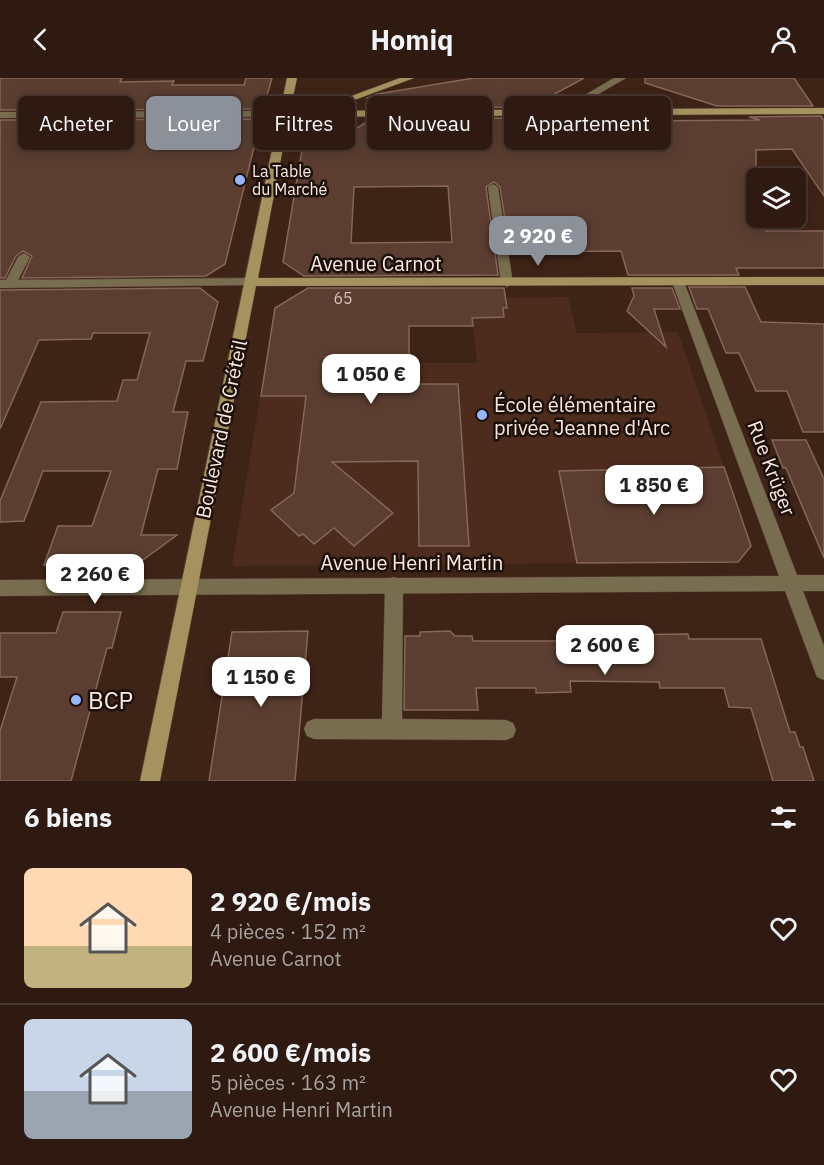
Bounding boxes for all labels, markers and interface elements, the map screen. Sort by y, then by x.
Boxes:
text: Homiq [370,22,454,57]
icon: back [24,23,57,56]
icon: person [767,23,800,56]
chip: Acheter [18,96,134,150]
chip: Louer [146,96,241,150]
chip: Filtres [253,96,355,150]
chip: Nouveau [367,96,492,150]
chip: Appartement [504,96,671,150]
place label: La Table du Marché [252,161,328,199]
map controls [746,168,806,228]
button: layers [746,168,806,228]
marker: La Table du Marché [233,173,247,187]
pin: 2 920 € [483,216,593,267]
text: 2 920 € [503,222,573,249]
street label: Avenue Carnot [310,250,442,277]
house number: 65 [333,288,353,308]
street label: Boulevard de Créteil [189,337,253,521]
pin: 1 050 € [316,354,426,405]
text: 1 050 € [336,360,406,387]
place label: École élémentaire privée Jeanne d'Arc [494,391,670,441]
marker: École élémentaire privée Jeanne d'Arc [475,408,489,422]
street label: Rue Krüger [742,417,802,519]
pin: 1 850 € [599,465,709,516]
text: 1 850 € [619,471,689,498]
street label: Avenue Henri Martin [321,549,503,576]
pin: 2 260 € [40,554,150,605]
text: 2 260 € [60,560,130,587]
pin: 2 600 € [550,625,660,676]
text: 2 600 € [570,631,640,658]
pin: 1 150 € [206,657,316,708]
text: 1 150 € [226,663,296,690]
place label: BCP [88,684,133,716]
marker: BCP [69,693,83,707]
text: 6 biens [24,800,112,834]
icon: filters [767,801,800,834]
text: 2 920 €/mois [210,884,371,918]
icon: home [72,892,144,964]
icon: heart [767,912,800,945]
text: 4 pièces · 152 m² [210,918,366,945]
text: Avenue Carnot [210,945,342,972]
text: 2 600 €/mois [210,1035,371,1069]
icon: home [72,1043,144,1115]
icon: heart [767,1063,800,1096]
text: 5 pièces · 163 m² [210,1069,366,1096]
text: Avenue Henri Martin [210,1096,393,1123]

